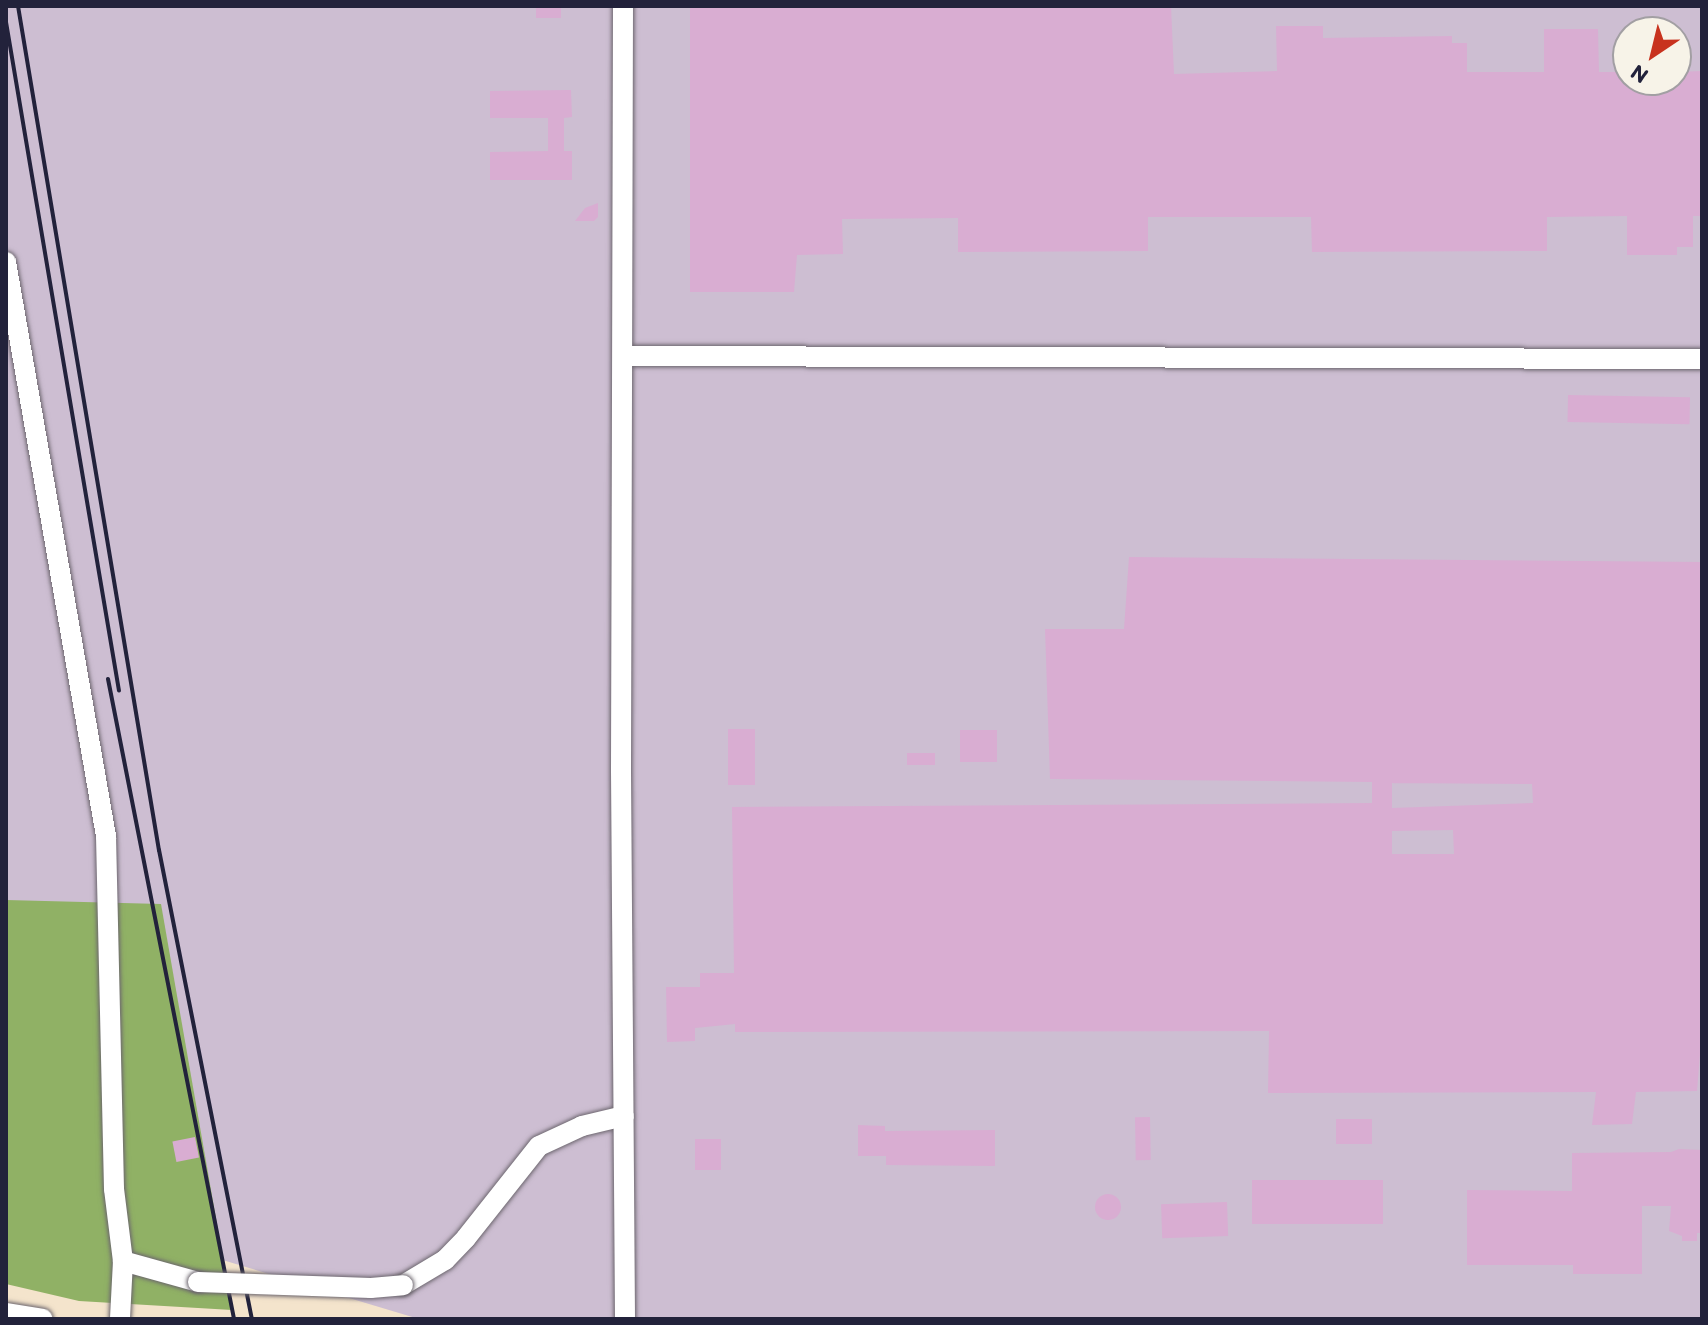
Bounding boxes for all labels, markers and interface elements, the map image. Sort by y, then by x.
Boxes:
north arrow [1612,16,1692,96]
text: N [1625,59,1653,90]

